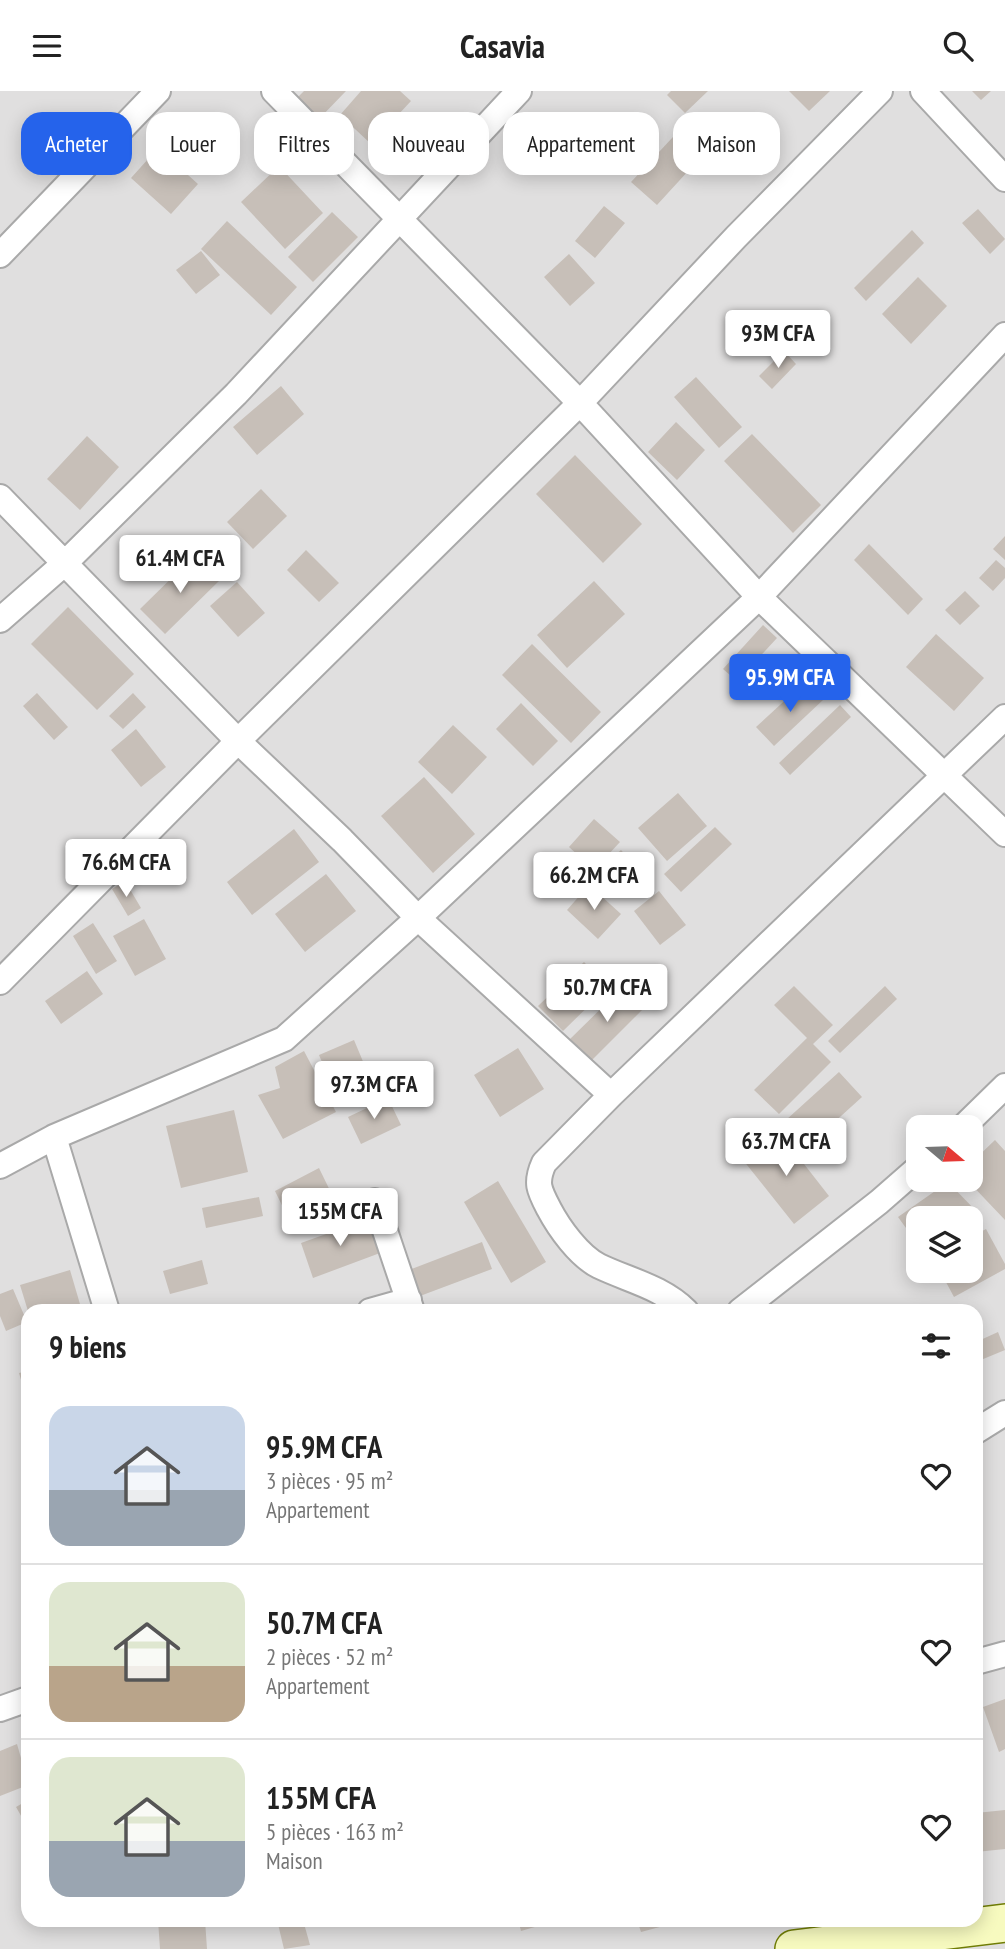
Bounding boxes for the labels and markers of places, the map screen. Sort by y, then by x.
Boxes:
pin: 93M CFA [713,310,843,370]
pin: 61.4M CFA [100,535,260,595]
pin: 95.9M CFA [710,655,870,714]
pin: 76.6M CFA [46,839,206,899]
pin: 66.2M CFA [514,853,674,912]
pin: 50.7M CFA [527,965,687,1024]
pin: 97.3M CFA [294,1061,454,1121]
pin: 63.7M CFA [706,1119,866,1178]
pin: 155M CFA [268,1189,412,1248]

